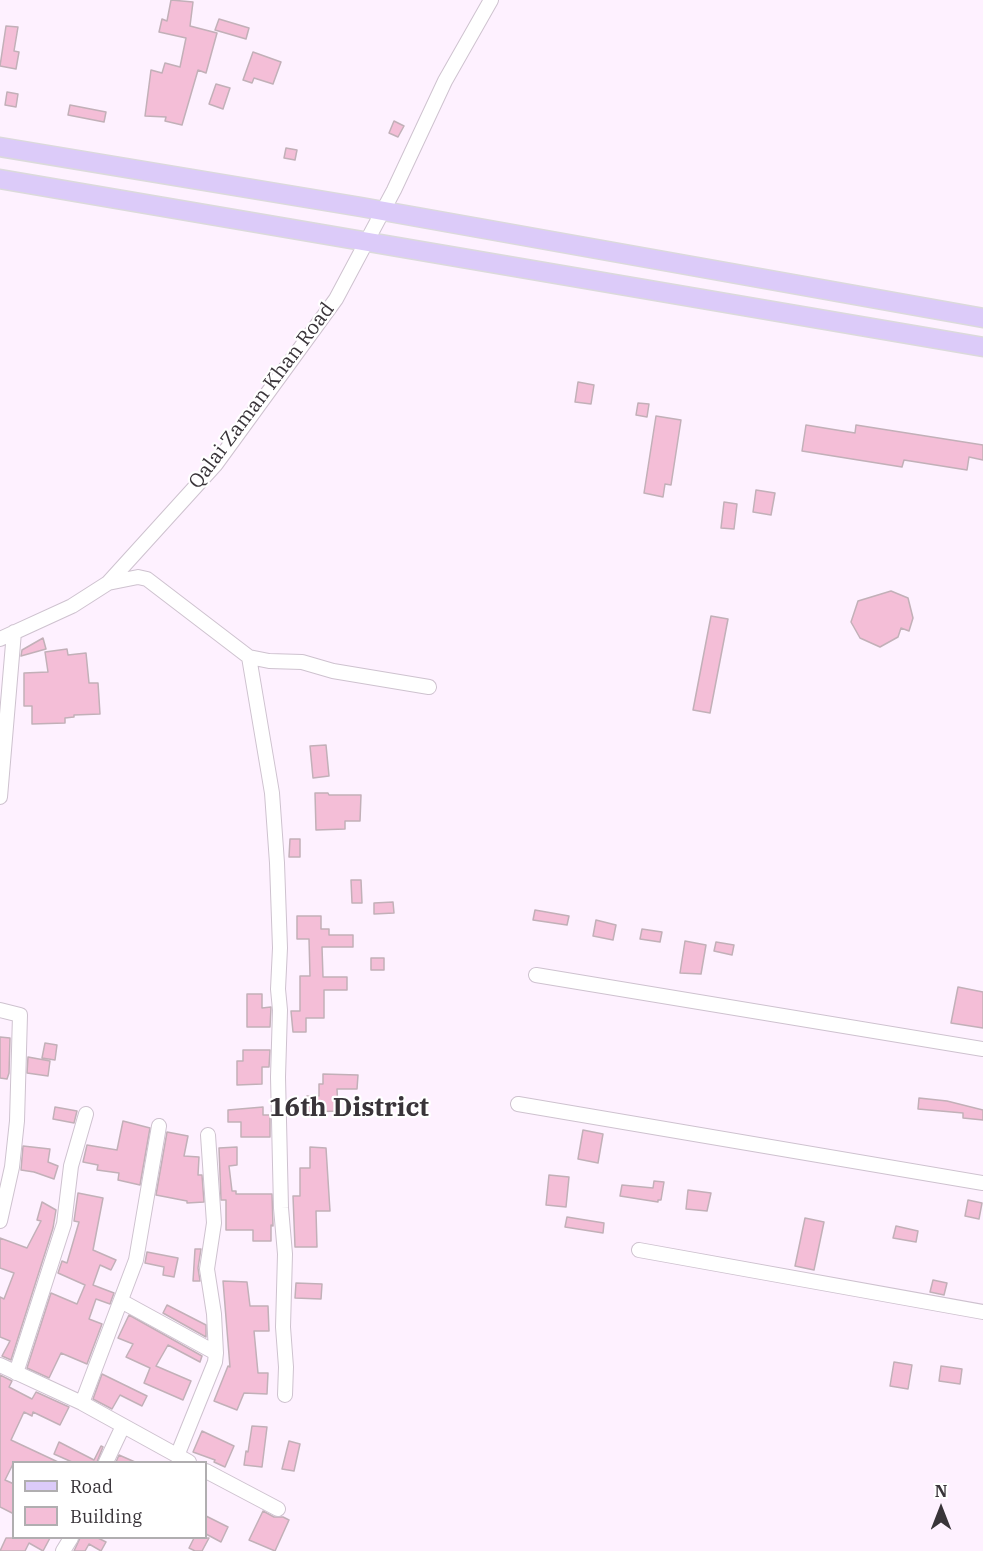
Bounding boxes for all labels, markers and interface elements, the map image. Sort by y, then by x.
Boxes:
street label: Qalai Zaman Khan Road [184,298,340,494]
district label: 16th District [269,1092,429,1124]
legend [12,1461,207,1539]
text: Road [70,1475,113,1498]
north arrow [911,1479,971,1539]
text: N [935,1481,947,1501]
text: Building [70,1505,142,1528]

